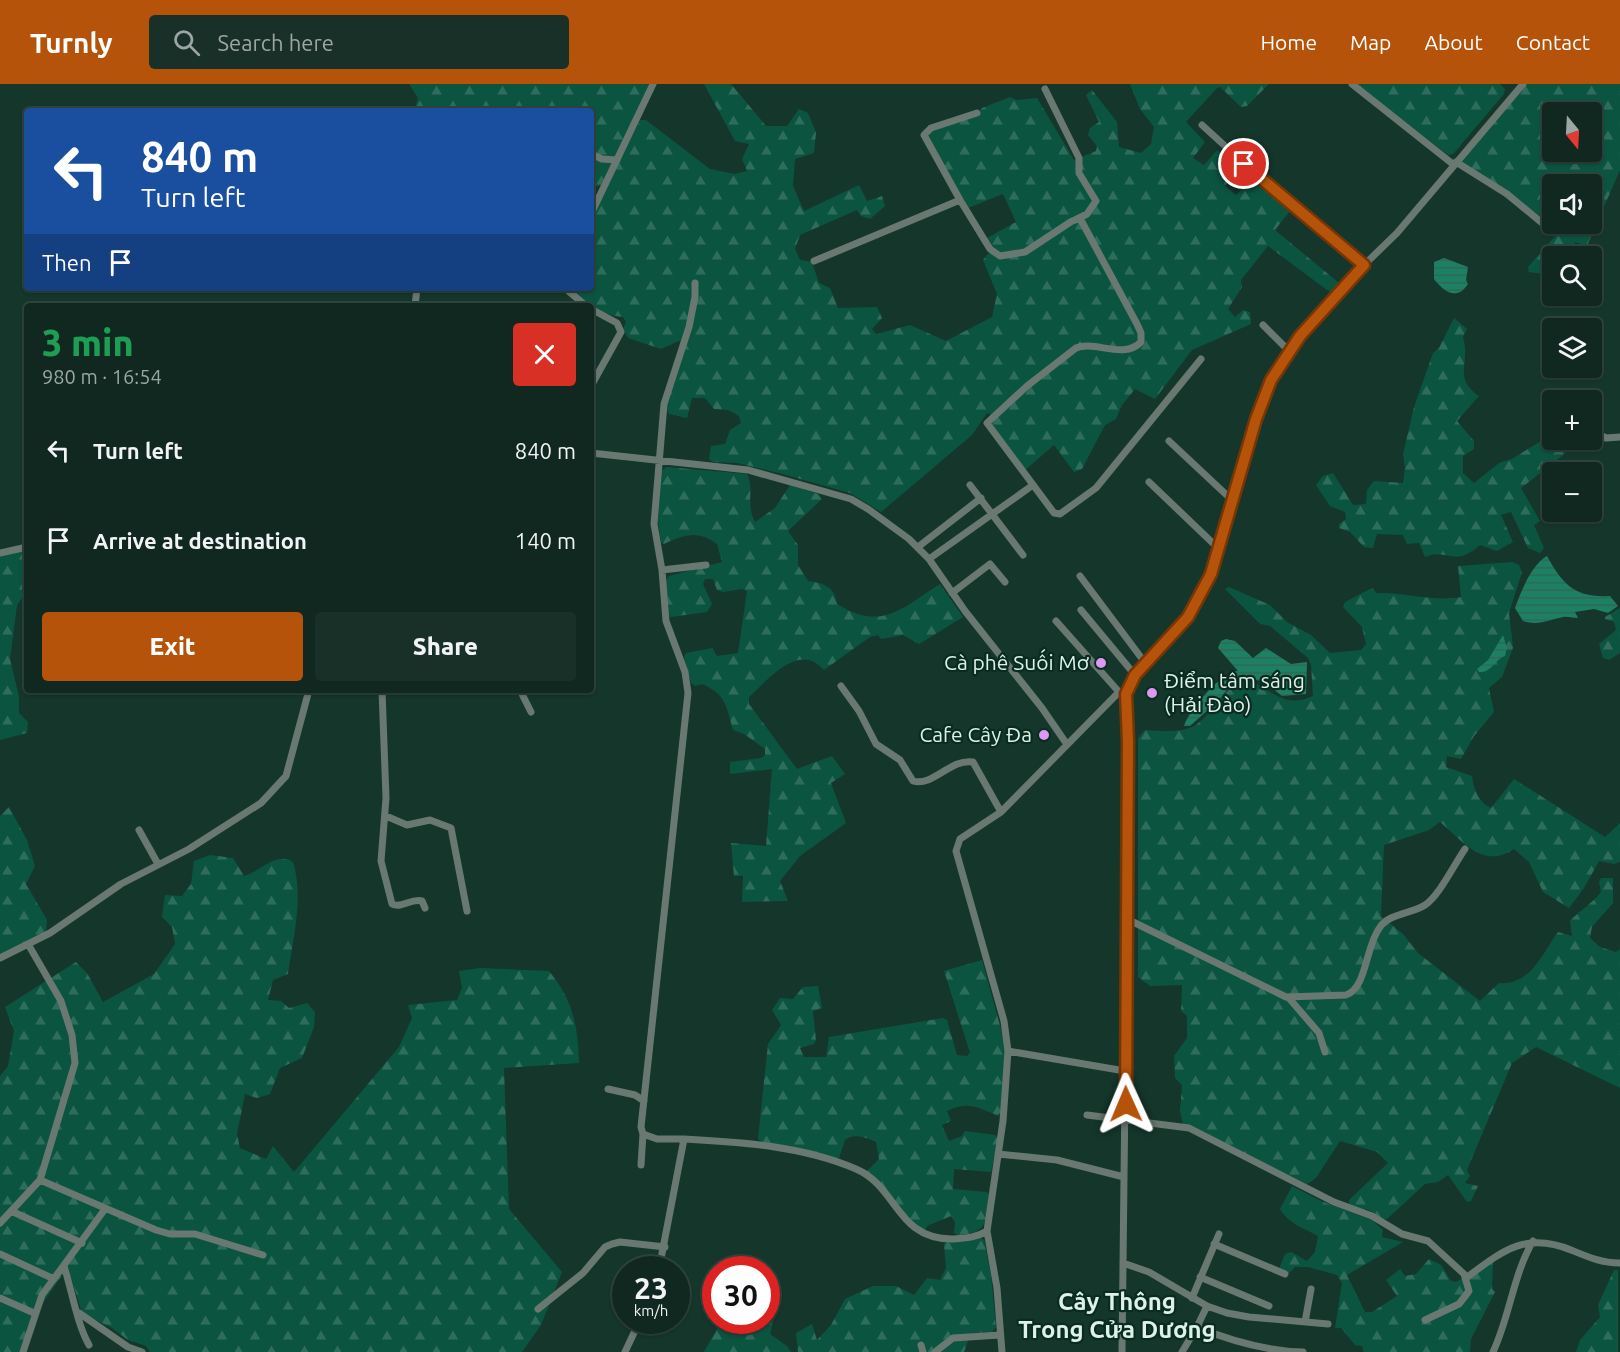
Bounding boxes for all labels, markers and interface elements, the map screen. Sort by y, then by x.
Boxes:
search box [149,15,569,69]
icon: search [170,26,203,59]
text: Turnly [30,27,113,58]
text: Search here [218,30,334,55]
text: Home [1260,30,1317,54]
text: Map [1350,30,1391,54]
text: About [1424,30,1483,54]
text: Contact [1516,30,1590,54]
north arrow [1542,102,1602,162]
map controls [1542,102,1602,522]
icon: left [42,132,120,210]
text: 840 m [141,133,258,180]
pin [1218,138,1269,189]
icon: arrive [1227,147,1260,180]
button: sound [1542,174,1602,234]
text: Turn left [141,182,245,212]
icon: arrive [104,246,137,279]
button: search [1542,246,1602,306]
text: Then [42,250,92,275]
button: layers [1542,318,1602,378]
text: 3 min [42,322,134,363]
button: close [513,323,576,386]
text: 980 m · 16:54 [42,365,162,388]
button: + [1542,390,1602,450]
icon: left [42,434,75,467]
text: Turn left [93,438,183,463]
text: 840 m [515,438,576,463]
button: − [1542,462,1602,522]
icon: arrive [42,524,75,557]
text: Arrive at destination [93,528,307,553]
text: 140 m [515,528,576,553]
button: Exit [42,612,303,681]
button: Share [315,612,576,681]
place label: Cà phê Suối Mơ [944,648,1089,674]
marker: Cà phê Suối Mơ [1094,656,1108,670]
place label: Điểm tâm sáng (Hải Đào) [1164,668,1305,716]
marker: Điểm tâm sáng (Hải Đào) [1145,686,1159,700]
place label: Cafe Cây Đa [919,722,1032,746]
marker: Cafe Cây Đa [1037,728,1051,742]
position arrow [1094,1072,1158,1136]
speed limit sign: 30 [702,1256,780,1334]
text: 23 [634,1271,668,1305]
district label: Cây Thông Trong Cửa Dương [1018,1288,1216,1343]
text: km/h [634,1302,668,1319]

